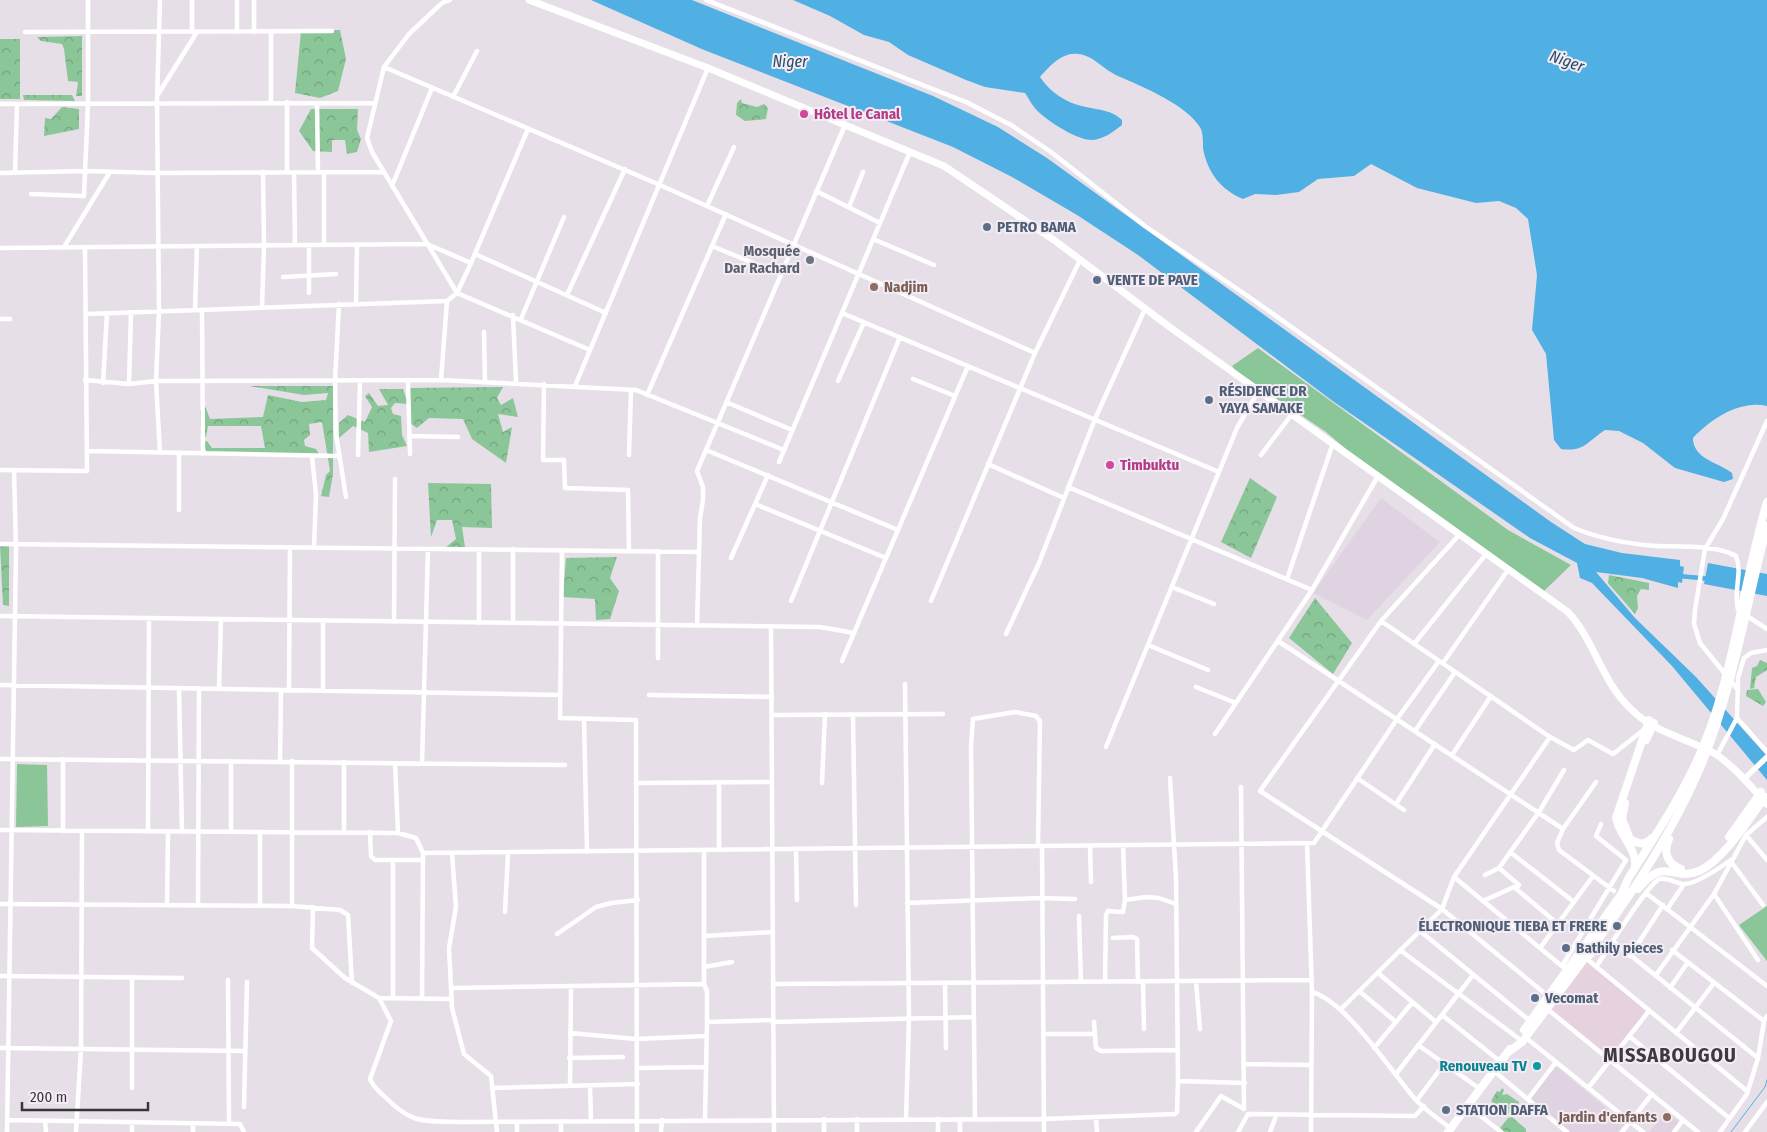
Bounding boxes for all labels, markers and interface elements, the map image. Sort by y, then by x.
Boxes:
water label: Niger [1547,46,1587,76]
water label: Niger [772,52,808,71]
place label: Hôtel le Canal [814,105,901,123]
marker: Hôtel le Canal [798,108,810,120]
place label: PETRO BAMA [997,218,1077,236]
marker: PETRO BAMA [981,221,993,233]
place label: Mosquée Dar Rachard [724,242,800,277]
marker: Mosquée Dar Rachard [804,254,816,266]
place label: VENTE DE PAVE [1106,271,1198,289]
marker: VENTE DE PAVE [1091,274,1103,286]
place label: Nadjim [884,278,928,296]
marker: Nadjim [868,281,880,293]
place label: RÉSIDENCE DR YAYA SAMAKE [1218,382,1307,417]
marker: RÉSIDENCE DR YAYA SAMAKE [1203,394,1215,406]
place label: Timbuktu [1120,456,1179,474]
marker: Timbuktu [1104,459,1116,471]
place label: ÉLECTRONIQUE TIEBA ET FRERE [1418,917,1607,935]
marker: ÉLECTRONIQUE TIEBA ET FRERE [1611,920,1623,932]
place label: Bathily pieces [1576,939,1664,957]
marker: Bathily pieces [1560,942,1572,954]
place label: Vecomat [1544,989,1599,1007]
marker: Vecomat [1529,992,1541,1004]
district label: MISSABOUGOU [1603,1043,1737,1067]
place label: Renouveau TV [1440,1057,1528,1075]
marker: Renouveau TV [1531,1060,1543,1072]
scale bar [22,1080,149,1112]
text: 200 m [30,1088,67,1106]
place label: STATION DAFFA [1456,1101,1549,1119]
marker: STATION DAFFA [1440,1104,1452,1116]
place label: Jardin d'enfants [1557,1108,1657,1126]
marker: Jardin d'enfants [1661,1111,1673,1123]

